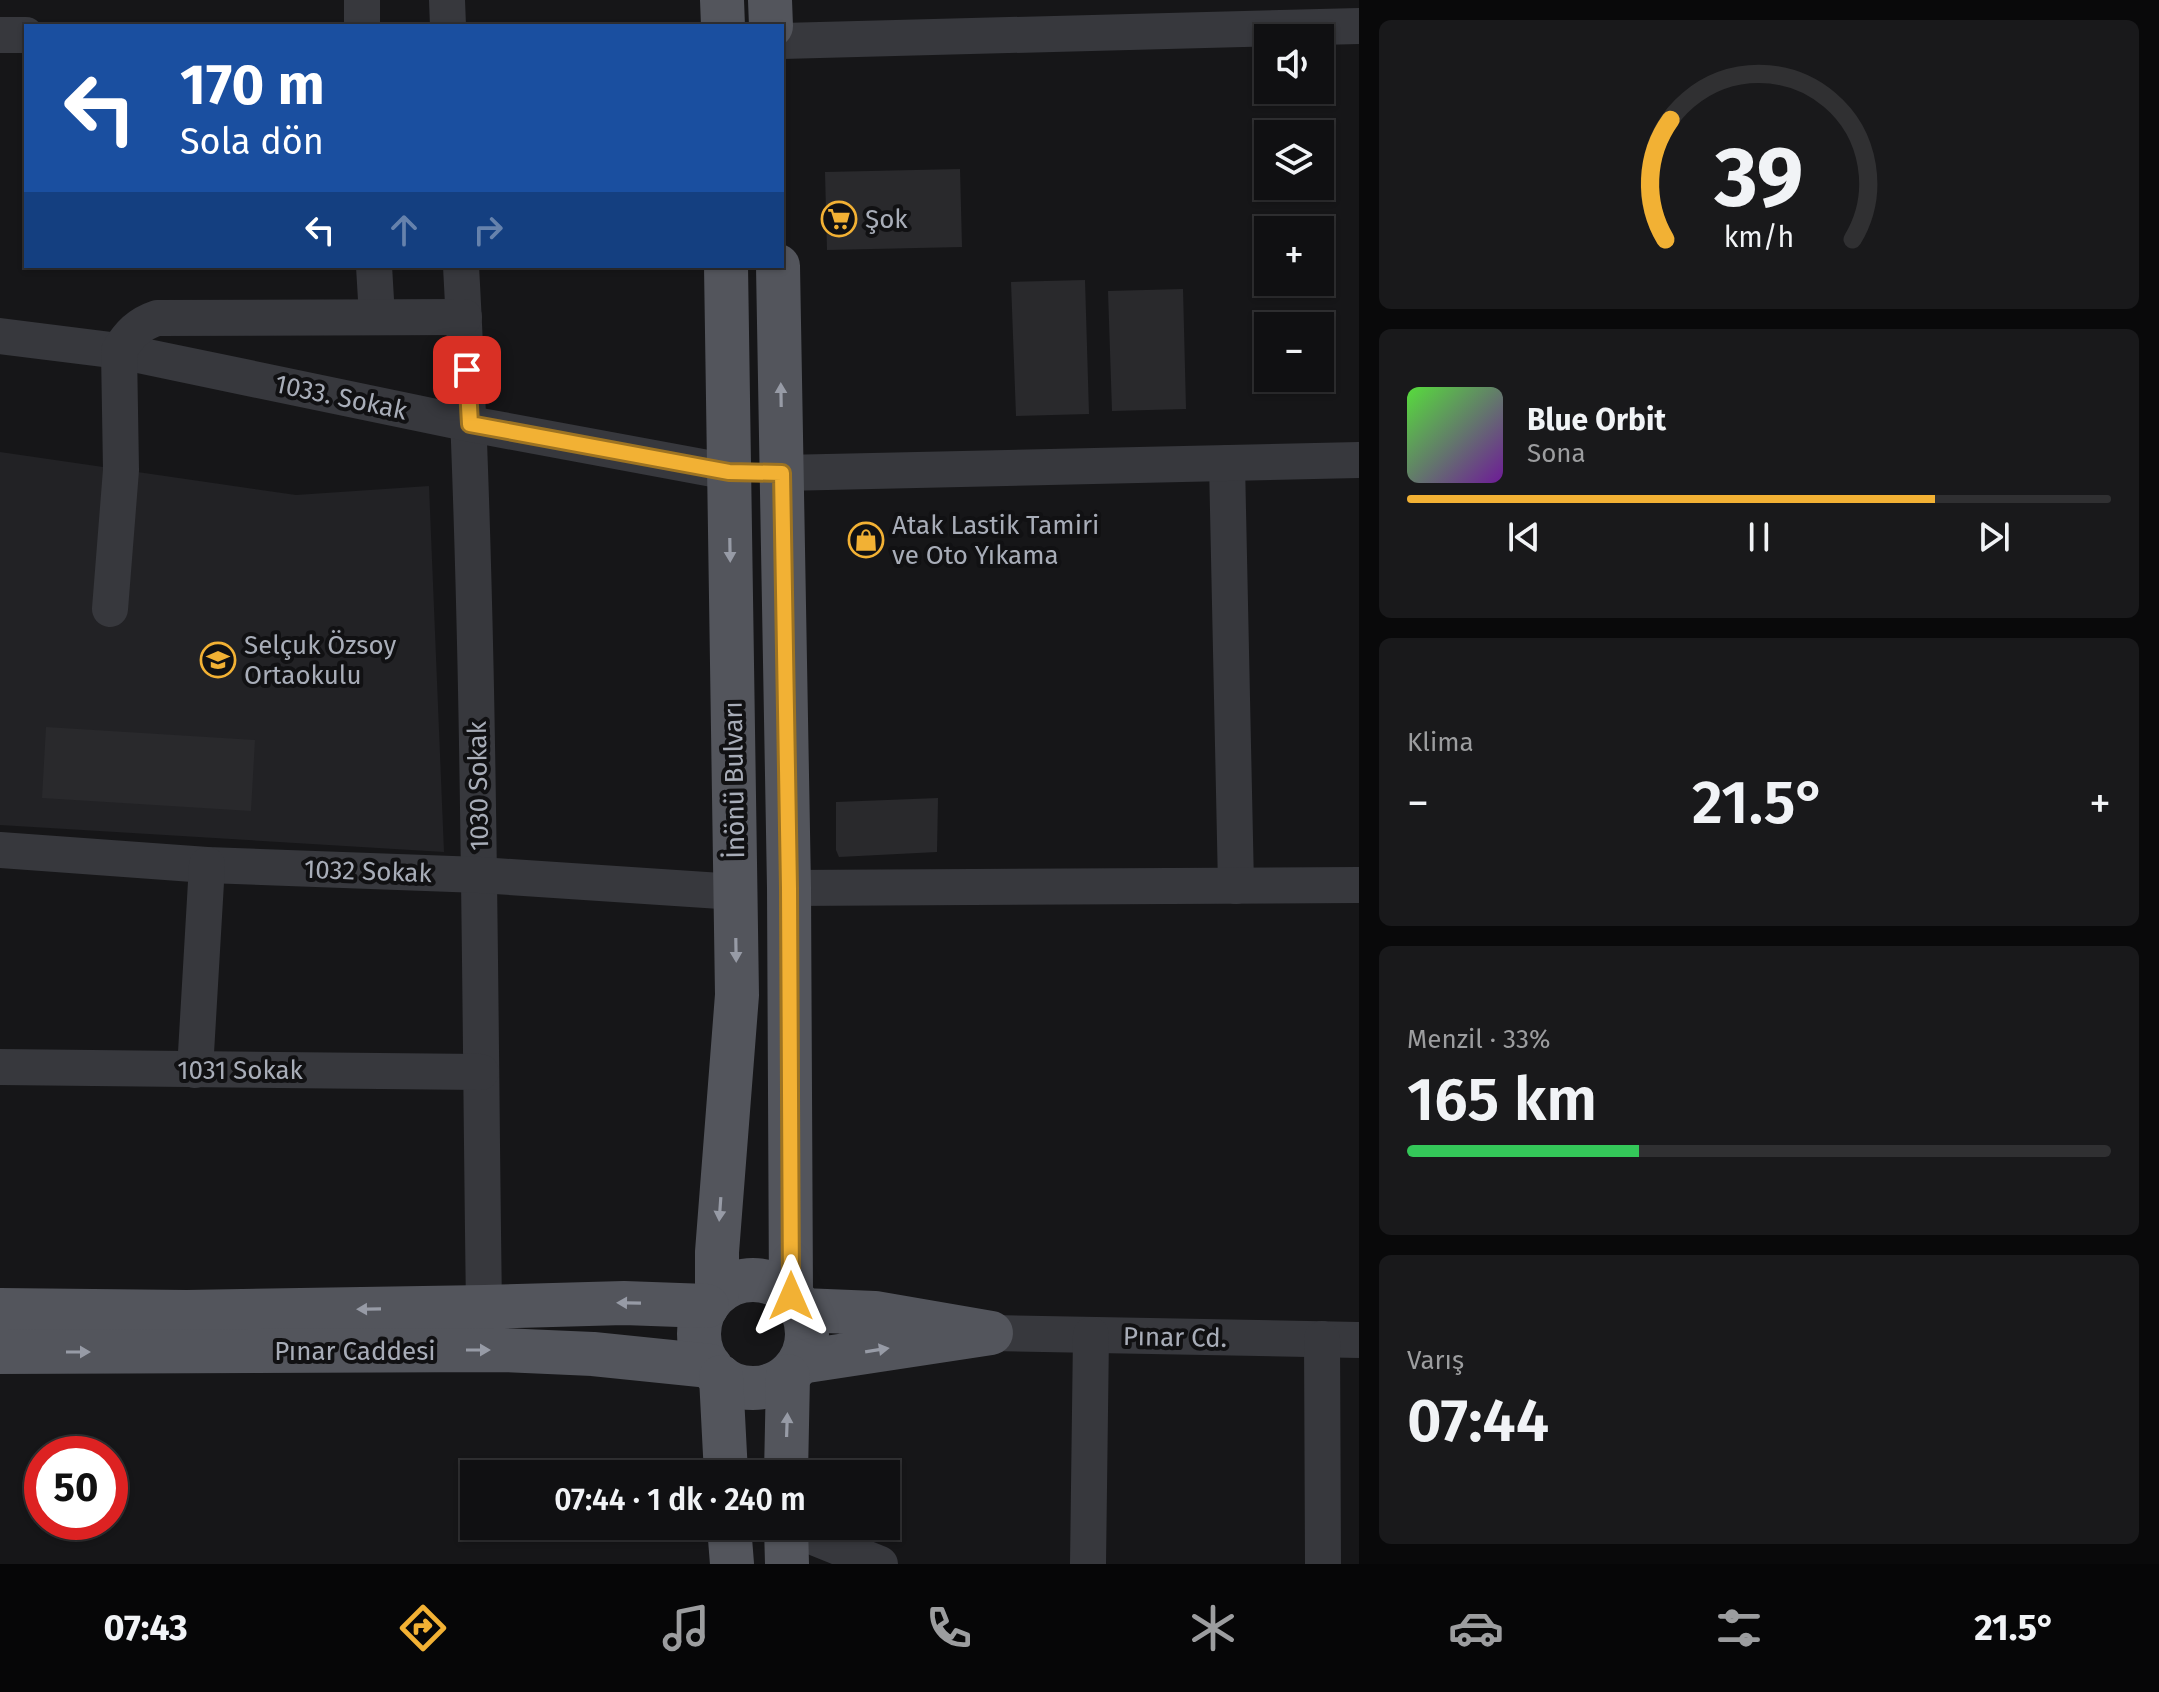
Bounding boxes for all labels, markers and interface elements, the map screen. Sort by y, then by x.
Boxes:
map controls [1254,24,1334,392]
button: sound [1254,24,1334,104]
text: 170 m [180,52,325,119]
icon: left [48,56,152,160]
text: Sola dön [180,120,324,164]
button: layers [1254,120,1334,200]
text: 39 [1714,128,1803,228]
supermarket icon: Şok [820,200,858,238]
place label: Şok [865,204,908,235]
icon: left [298,208,342,252]
icon: ahead [382,208,426,252]
icon: right [466,208,510,252]
button: + [1254,216,1334,296]
text: km/h [1724,221,1794,256]
button: − [1254,312,1334,392]
pin [433,336,501,404]
icon: arrive [445,348,489,392]
street label: 1033. Sokak [272,368,410,427]
one-way arrow [774,382,787,407]
text: Blue Orbit [1527,402,1666,438]
text: Sona [1527,438,1586,469]
place label: Atak Lastik Tamiri ve Oto Yıkama [892,510,1099,571]
icon: previous [1502,515,1546,559]
icon: pause [1737,515,1781,559]
icon: next [1972,515,2016,559]
shop icon: Atak Lastik Tamiri ve Oto Yıkama [847,521,885,559]
one-way arrow [724,538,736,563]
place label: Selçuk Özsoy Ortaokulu [244,630,396,691]
school or university icon: Selçuk Özsoy Ortaokulu [199,641,237,679]
street label: İnönü Bulvarı [718,701,751,859]
street label: 1030 Sokak [462,720,495,851]
text: Klima [1407,727,1474,758]
text: 21.5° [1692,767,1826,839]
text: − [1407,777,1429,830]
text: + [2089,777,2111,830]
street label: 1032 Sokak [304,854,433,889]
one-way arrow [730,938,742,963]
text: Menzil · 33% [1407,1024,1550,1055]
street label: 1031 Sokak [177,1055,304,1086]
text: 165 km [1407,1064,1597,1136]
one-way arrow [713,1197,726,1222]
position arrow [749,1254,833,1338]
one-way arrow [616,1297,641,1309]
one-way arrow [356,1303,381,1315]
street label: Pınar Cd. [1123,1321,1227,1354]
street label: Pınar Caddesi [274,1336,436,1367]
one-way arrow [865,1343,890,1356]
one-way arrow [466,1344,491,1356]
text: Varış [1407,1345,1464,1376]
one-way arrow [66,1346,91,1358]
text: 07:44 [1407,1385,1549,1457]
one-way arrow [780,1412,793,1437]
speed limit sign: 50 [24,1436,128,1540]
text: 07:44 · 1 dk · 240 m [554,1482,806,1518]
icon: directions [395,1600,451,1656]
icon: music [658,1600,714,1656]
icon: phone [921,1600,977,1656]
icon: climate [1185,1600,1241,1656]
icon: car [1448,1600,1504,1656]
icon: filters [1711,1600,1767,1656]
text: 07:43 [104,1606,188,1650]
text: 21.5° [1974,1606,2055,1650]

